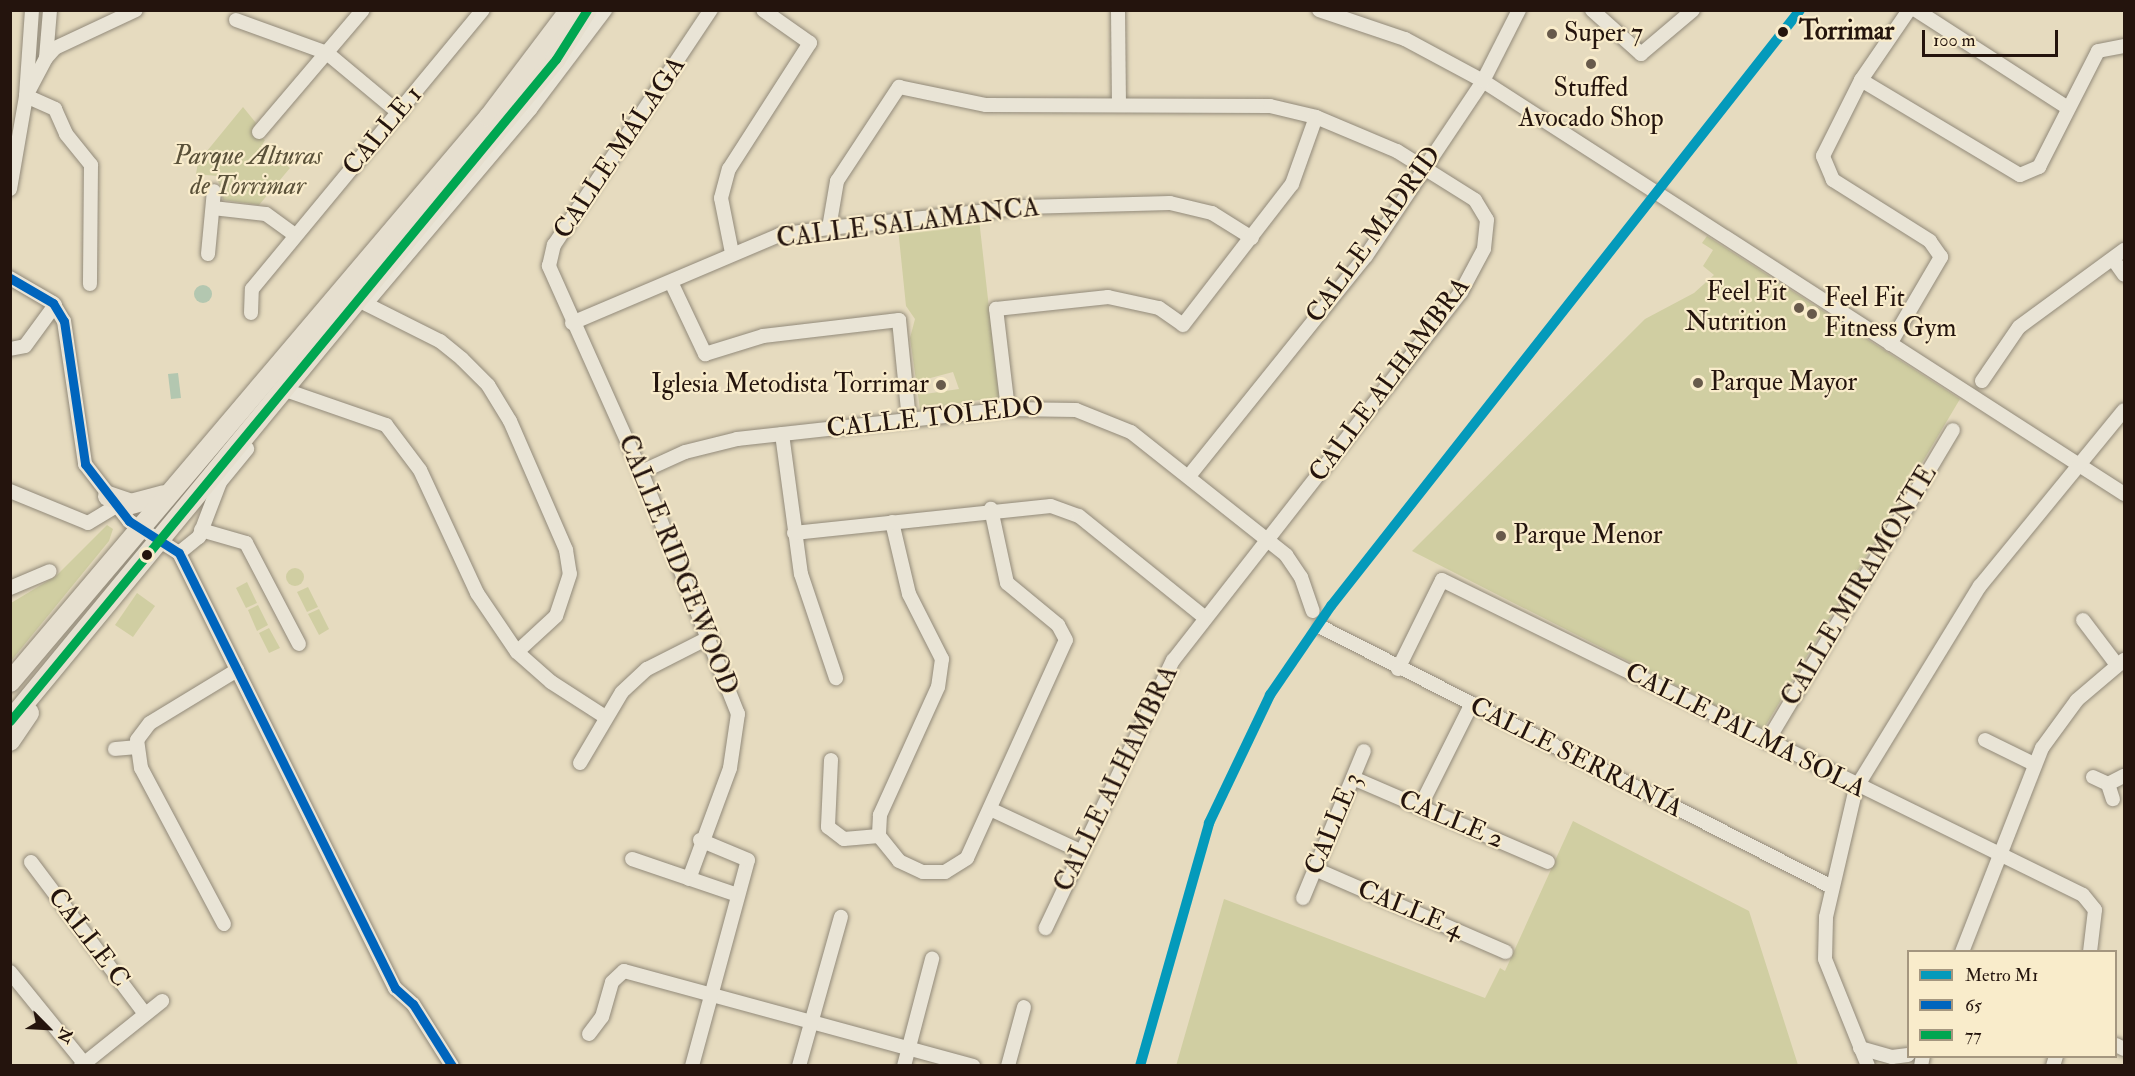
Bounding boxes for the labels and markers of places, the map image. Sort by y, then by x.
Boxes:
place label: Torrimar [1799,16,1894,48]
place label: Super 7 [1564,18,1643,50]
marker: Torrimar [1772,21,1794,43]
marker: Super 7 [1545,27,1559,41]
marker: Stuffed Avocado Shop [1584,57,1598,71]
place label: Stuffed Avocado Shop [1518,73,1664,134]
place label: Feel Fit Nutrition [1685,277,1787,338]
place label: Feel Fit Fitness Gym [1824,283,1956,344]
marker: Feel Fit Nutrition [1792,301,1806,315]
marker: Feel Fit Fitness Gym [1805,307,1819,321]
place label: Parque Mayor [1710,367,1857,399]
place label: Iglesia Metodista Torrimar [651,369,929,401]
marker: Parque Mayor [1691,376,1705,390]
marker: Iglesia Metodista Torrimar [934,378,948,392]
place label: Parque Menor [1513,520,1662,552]
marker: Parque Menor [1494,529,1508,543]
unlabelled marker [141,549,153,561]

